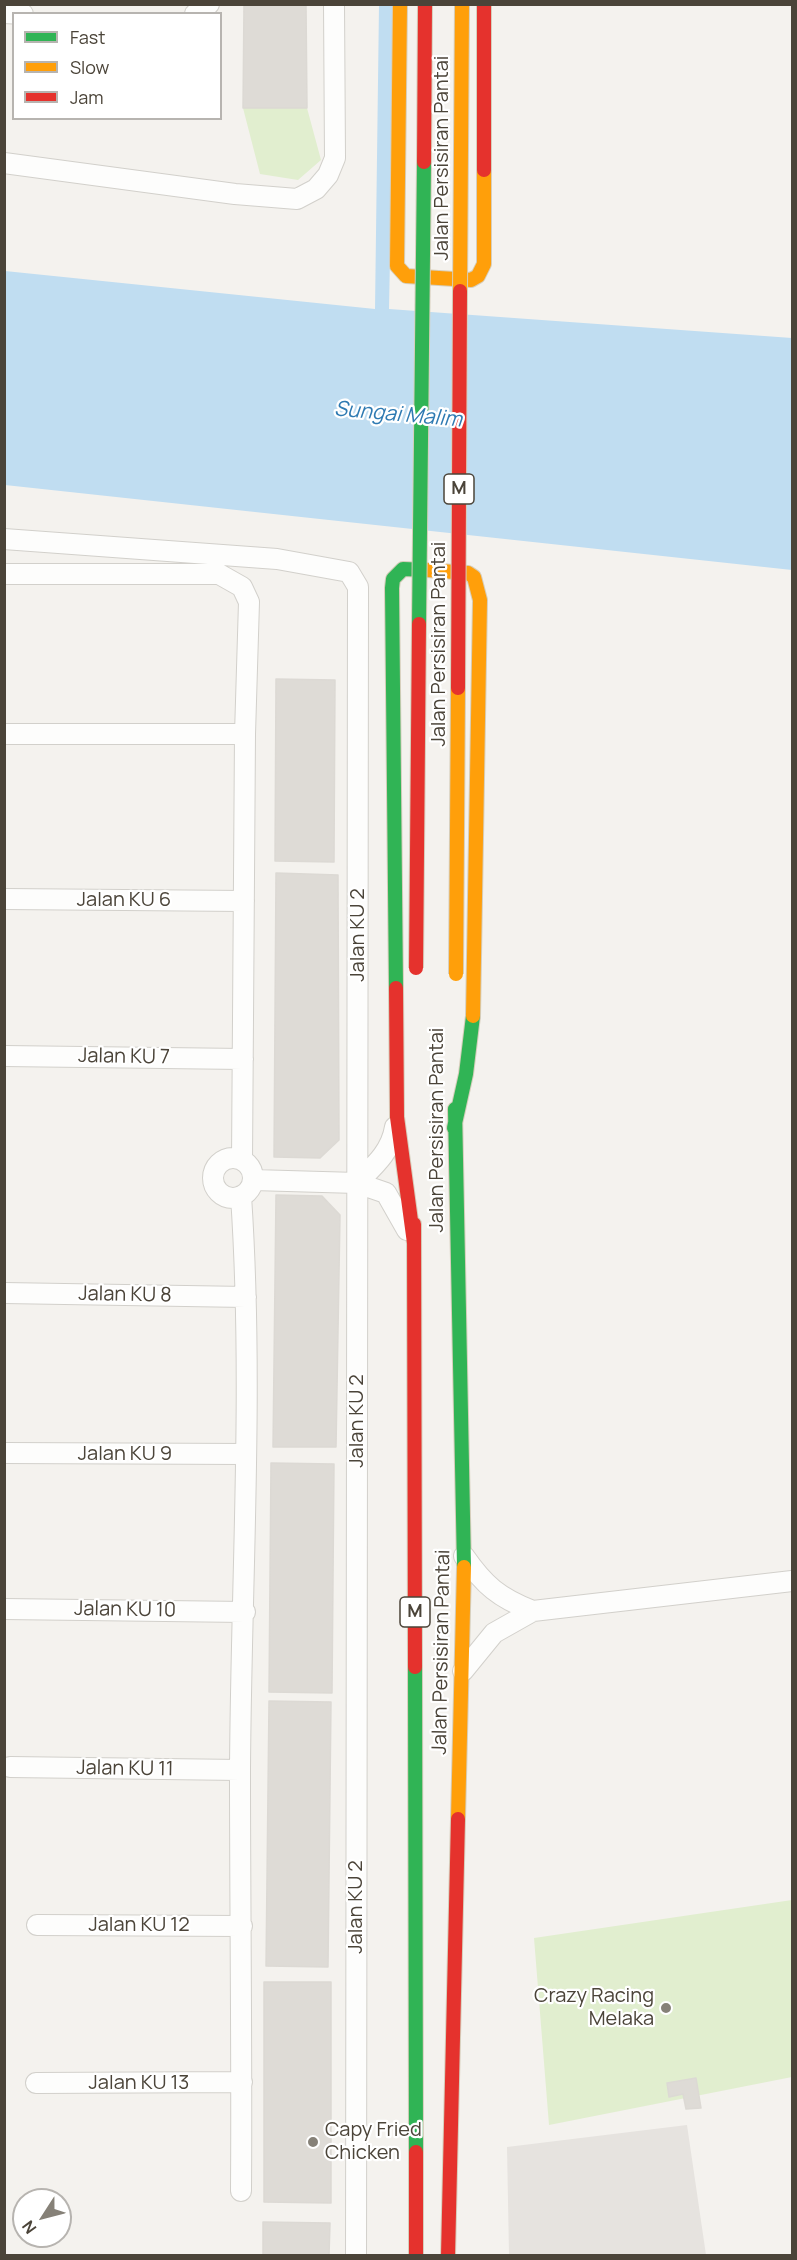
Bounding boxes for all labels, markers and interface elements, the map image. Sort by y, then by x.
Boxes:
legend [12,12,222,120]
text: Fast [70,25,105,49]
text: Slow [70,55,109,79]
street label: Jalan Persisiran Pantai [430,55,454,261]
text: Jam [70,85,104,109]
water label: Sungai Malim [333,397,463,433]
road number: M [444,474,474,504]
street label: Jalan Persisiran Pantai [427,541,451,747]
street label: Jalan KU 6 [77,888,171,912]
street label: Jalan KU 2 [346,888,370,982]
street label: Jalan Persisiran Pantai [425,1027,449,1233]
street label: Jalan KU 7 [78,1044,170,1070]
street label: Jalan KU 8 [78,1282,172,1308]
street label: Jalan KU 2 [345,1374,369,1468]
street label: Jalan KU 9 [78,1442,172,1466]
street label: Jalan Persisiran Pantai [428,1549,456,1755]
street label: Jalan KU 10 [74,1597,176,1623]
road number: M [400,1597,430,1627]
street label: Jalan KU 11 [76,1756,174,1782]
street label: Jalan KU 2 [344,1860,368,1954]
street label: Jalan KU 12 [88,1913,190,1937]
place label: Crazy Racing Melaka [534,1984,654,2031]
marker: Crazy Racing Melaka [659,2001,673,2015]
street label: Jalan KU 13 [89,2071,189,2095]
place label: Capy Fried Chicken [325,2118,422,2165]
marker: Capy Fried Chicken [306,2135,320,2149]
north arrow [12,2188,72,2248]
text: N [17,2216,41,2239]

